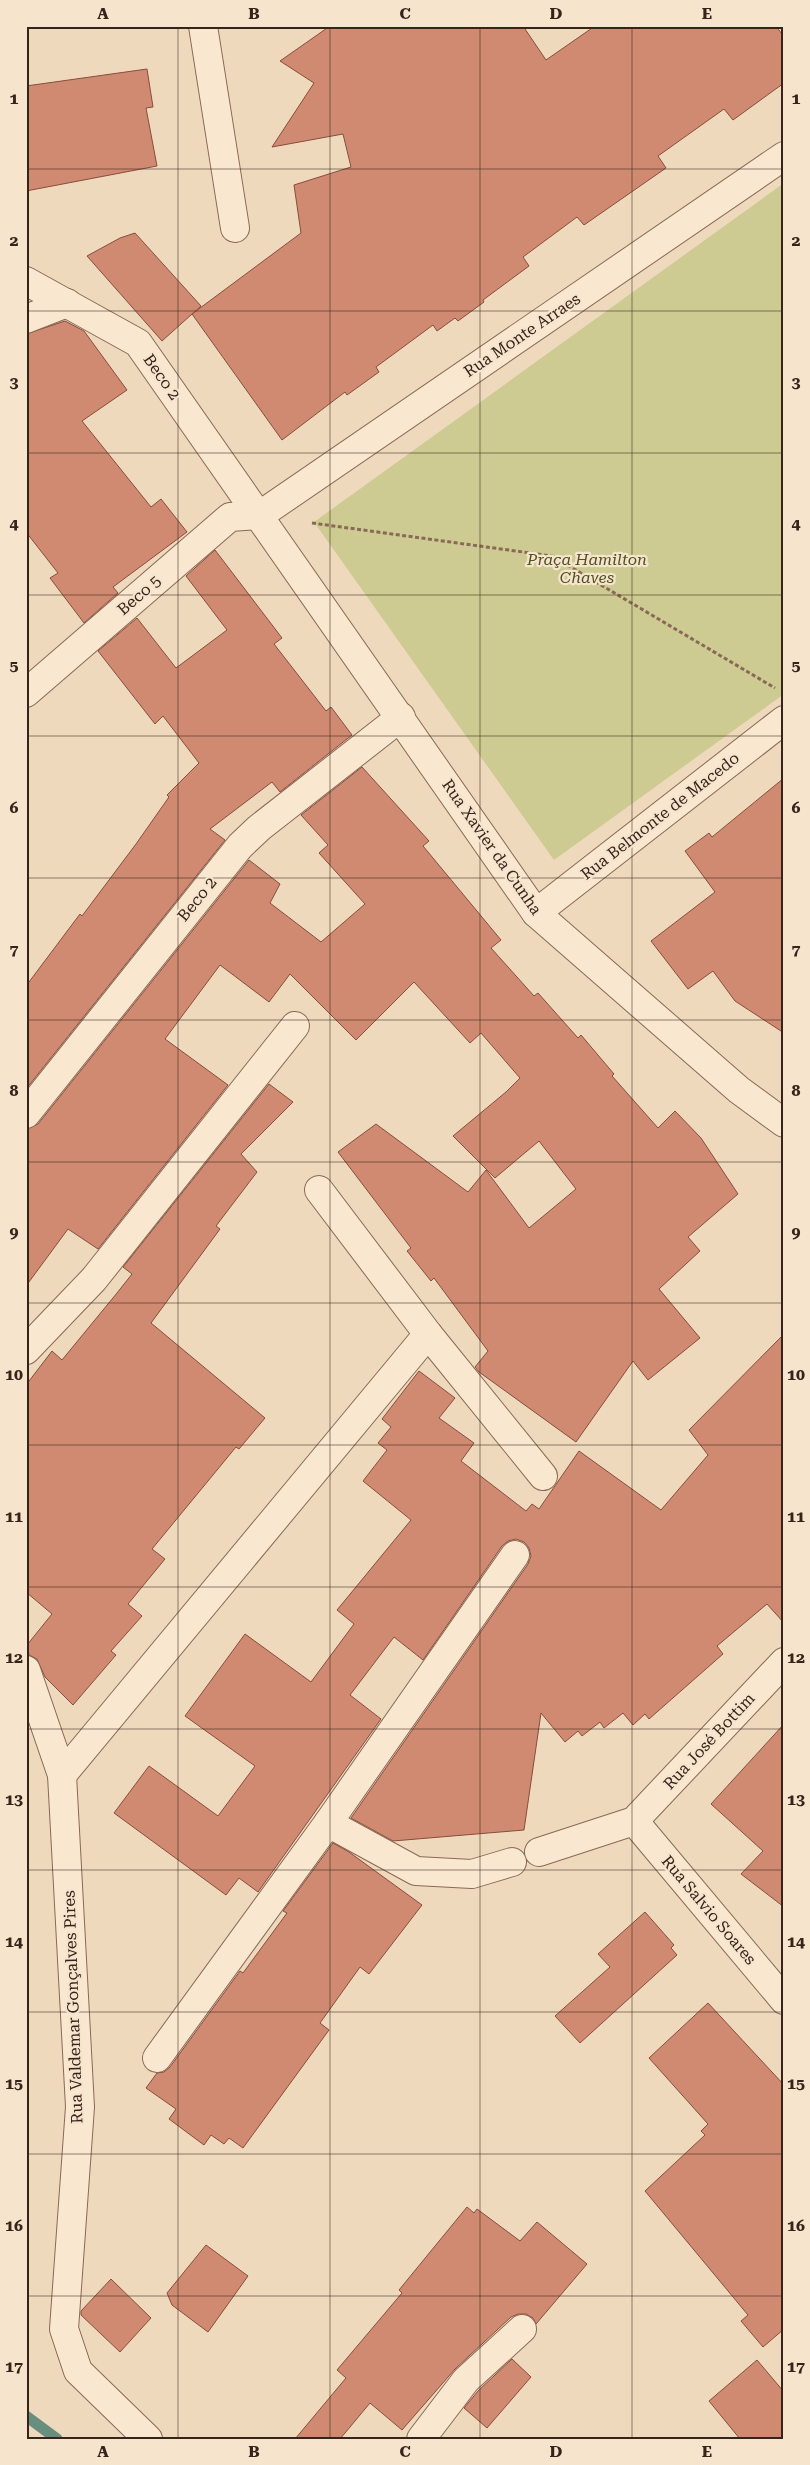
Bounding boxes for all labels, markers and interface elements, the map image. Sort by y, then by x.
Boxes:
text: A [97,4,109,23]
text: B [248,4,260,23]
text: C [399,4,411,23]
text: D [550,4,563,23]
text: E [702,4,712,23]
text: 1 [10,89,19,108]
text: 1 [792,89,801,108]
text: 2 [10,231,19,250]
text: 2 [792,231,801,250]
street label: Rua Monte Arraes [460,289,584,381]
street label: Beco 2 [139,350,185,404]
text: 3 [10,373,19,392]
text: 3 [792,373,801,392]
text: 4 [10,514,19,533]
text: 4 [792,514,801,533]
park label: Praça Hamilton Chaves [526,550,647,587]
street label: Beco 5 [113,571,165,619]
text: 5 [10,656,19,675]
text: 5 [792,656,801,675]
street label: Rua Belmonte de Macedo [577,748,743,884]
street label: Rua Xavier da Cunha [438,776,546,919]
text: 6 [10,798,19,817]
text: 6 [792,798,801,817]
street label: Beco 2 [173,873,221,925]
text: 7 [10,940,19,959]
text: 7 [792,940,801,959]
text: 8 [10,1081,19,1100]
text: 8 [792,1081,801,1100]
text: 9 [10,1223,19,1242]
text: 9 [792,1223,801,1242]
text: 10 [5,1365,23,1384]
text: 10 [787,1365,805,1384]
text: 11 [5,1507,23,1526]
text: 11 [787,1507,805,1526]
text: 12 [5,1648,23,1667]
text: 12 [787,1648,805,1667]
street label: Rua José Bottim [659,1689,759,1793]
text: 13 [5,1790,23,1809]
text: 13 [787,1790,805,1809]
street label: Rua Salvio Soares [658,1852,760,1969]
street label: Rua Valdemar Gonçalves Pires [59,1890,87,2124]
text: 14 [5,1932,23,1951]
text: 14 [787,1932,805,1951]
text: 15 [5,2074,23,2093]
text: 15 [787,2074,805,2093]
text: 16 [5,2216,23,2235]
text: 16 [787,2216,805,2235]
text: 17 [5,2357,23,2376]
text: 17 [787,2357,805,2376]
text: A [97,2442,109,2461]
text: B [248,2442,260,2461]
text: C [399,2442,411,2461]
text: D [550,2442,563,2461]
text: E [702,2442,712,2461]

